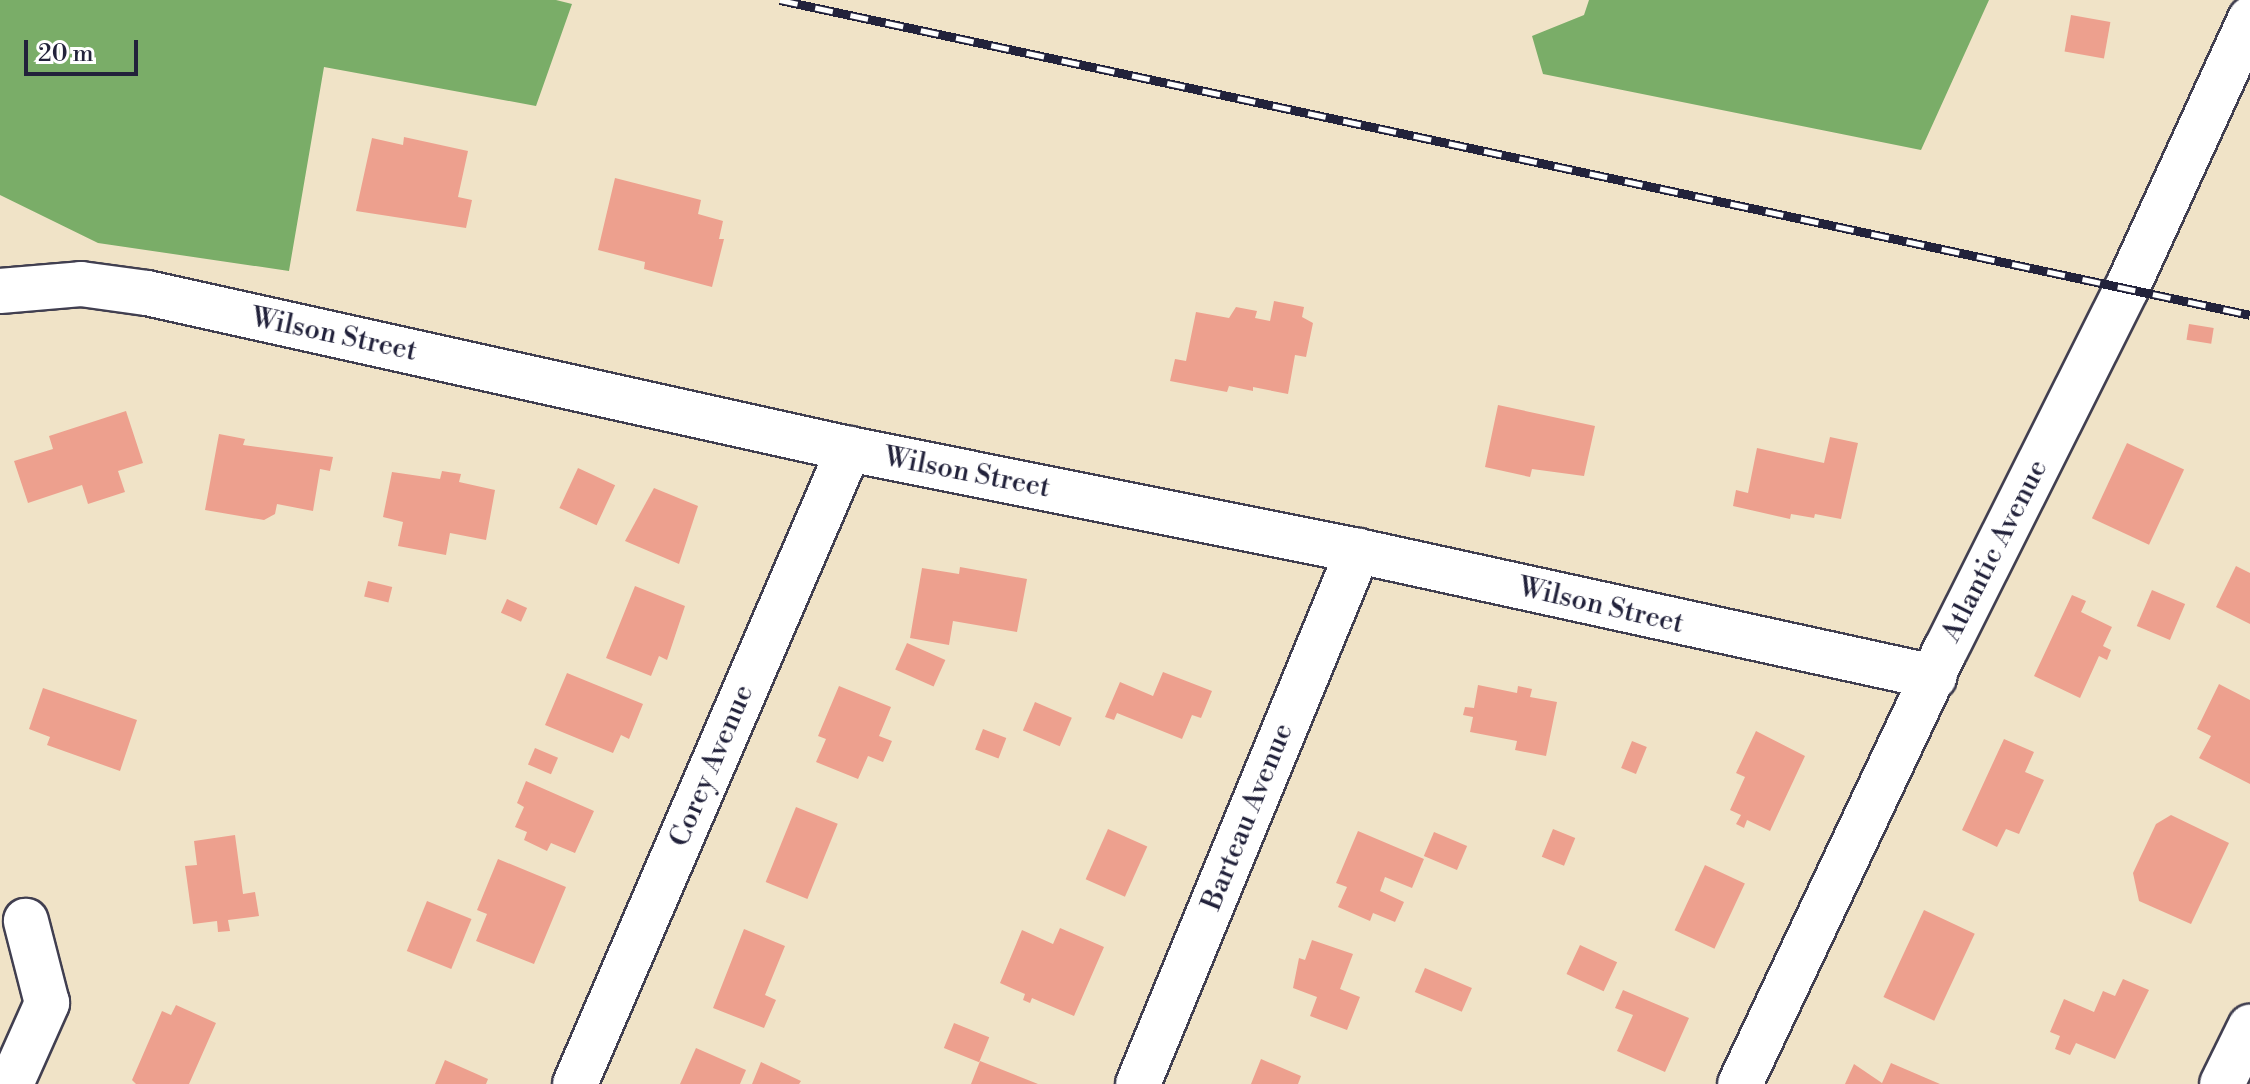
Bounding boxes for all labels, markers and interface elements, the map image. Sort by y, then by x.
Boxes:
scale bar [28,24,142,74]
text: 20 m [38,39,94,69]
street label: Wilson Street [248,301,420,369]
street label: Wilson Street [881,440,1053,506]
street label: Atlantic Avenue [1935,454,2055,648]
street label: Wilson Street [1515,571,1687,641]
street label: Corey Avenue [663,680,761,852]
street label: Barteau Avenue [1195,719,1301,915]

